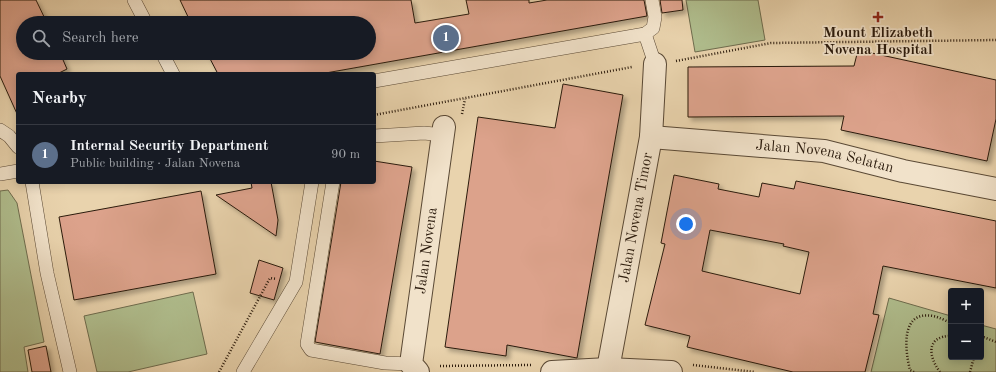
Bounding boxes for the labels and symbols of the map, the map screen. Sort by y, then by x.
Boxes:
marker: Mount Elizabeth Novena Hospital [872,11,884,23]
pin: 1 [433,23,459,53]
place label: Mount Elizabeth Novena Hospital [823,26,933,58]
street label: Jalan Novena Selatan [755,138,895,176]
street label: Jalan Novena Timor [617,151,655,284]
street label: Jalan Novena [413,206,440,295]
your location [676,214,696,234]

